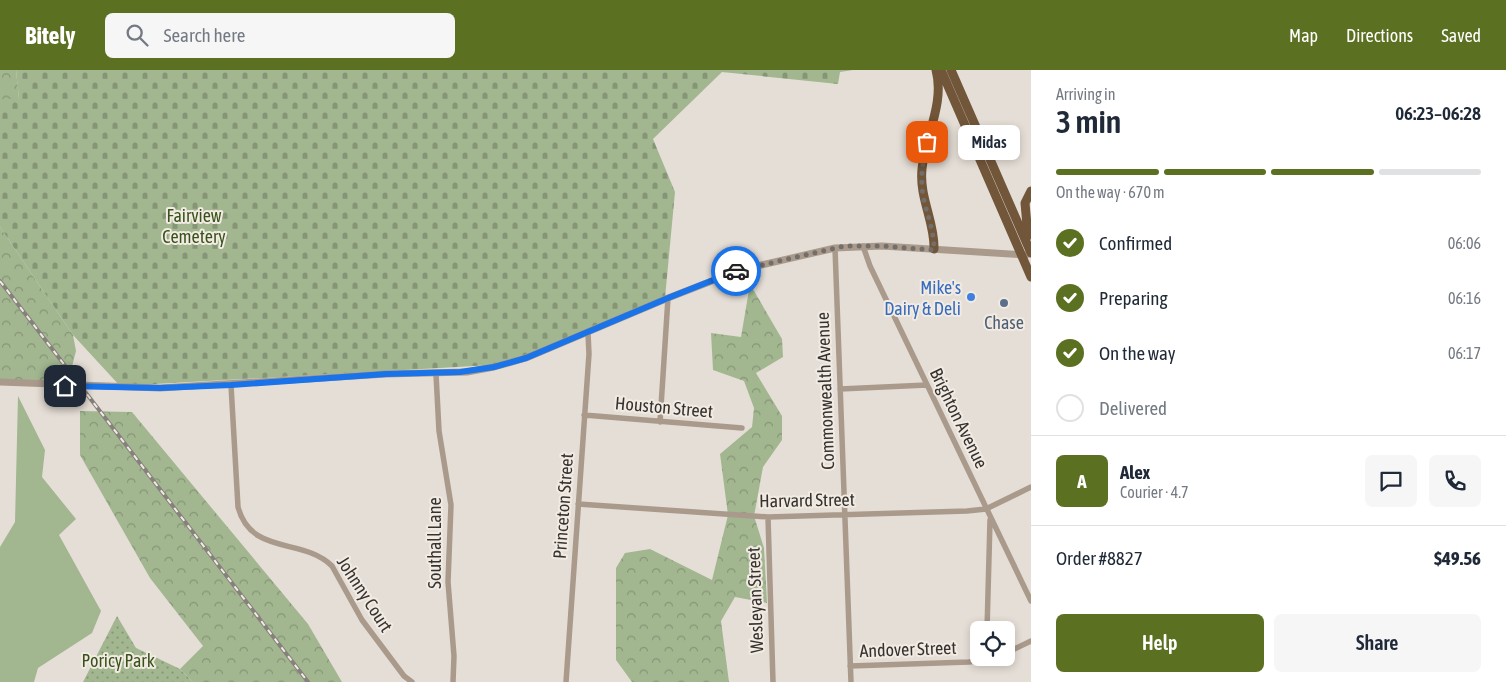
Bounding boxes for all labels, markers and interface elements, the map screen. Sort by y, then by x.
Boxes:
search box [105,13,455,58]
icon: search [123,21,151,49]
text: Bitely [25,22,75,49]
text: Search here [163,24,245,46]
text: Map [1289,25,1318,46]
text: Directions [1346,25,1413,46]
text: Saved [1441,25,1481,46]
text: Arriving in [1056,85,1116,103]
text: 06:23–06:28 [1395,102,1481,124]
text: 3 min [1056,103,1121,140]
pin [906,121,948,163]
callout: Midas [957,124,1020,160]
icon: bag [913,128,941,156]
text: Midas [971,133,1007,151]
text: On the way · 670 m [1056,183,1165,201]
park label: Fairview Cemetery [162,205,226,247]
icon: check [1056,229,1084,257]
text: Confirmed [1099,232,1172,254]
text: 06:06 [1448,234,1481,252]
courier [711,246,761,296]
icon: car [722,257,750,285]
place label: Mike's Dairy & Deli [884,277,961,319]
icon: check [1056,284,1084,312]
text: Preparing [1099,287,1168,309]
text: 06:16 [1448,289,1481,307]
marker: Mike's Dairy & Deli [965,291,977,303]
marker: Chase [998,297,1010,309]
street label: Commonwealth Avenue [812,312,838,470]
place label: Chase [984,312,1024,333]
icon: check [1056,339,1084,367]
text: On the way [1099,342,1176,364]
text: 06:17 [1448,344,1481,362]
street label: Brighton Avenue [926,364,992,472]
pin [44,365,86,407]
icon: home [51,372,79,400]
street label: Houston Street [614,392,714,422]
text: Delivered [1099,397,1167,419]
street label: Princeton Street [549,452,577,560]
button: chat [1365,455,1417,507]
button: phone [1429,455,1481,507]
text: Alex [1120,461,1150,483]
text: A [1077,470,1087,492]
text: Courier · 4.7 [1120,483,1189,501]
street label: Harvard Street [759,489,855,511]
street label: Southall Lane [424,497,445,589]
street label: Wesleyan Street [743,547,767,653]
text: Order #8827 [1056,547,1143,569]
text: $49.56 [1434,547,1481,569]
street label: Johnny Court [333,552,397,636]
button: Help [1056,614,1264,672]
button: Share [1274,614,1481,672]
map controls [970,621,1015,666]
button: locate [970,621,1015,666]
street label: Andover Street [859,637,957,661]
park label: Poricy Park [81,650,155,671]

